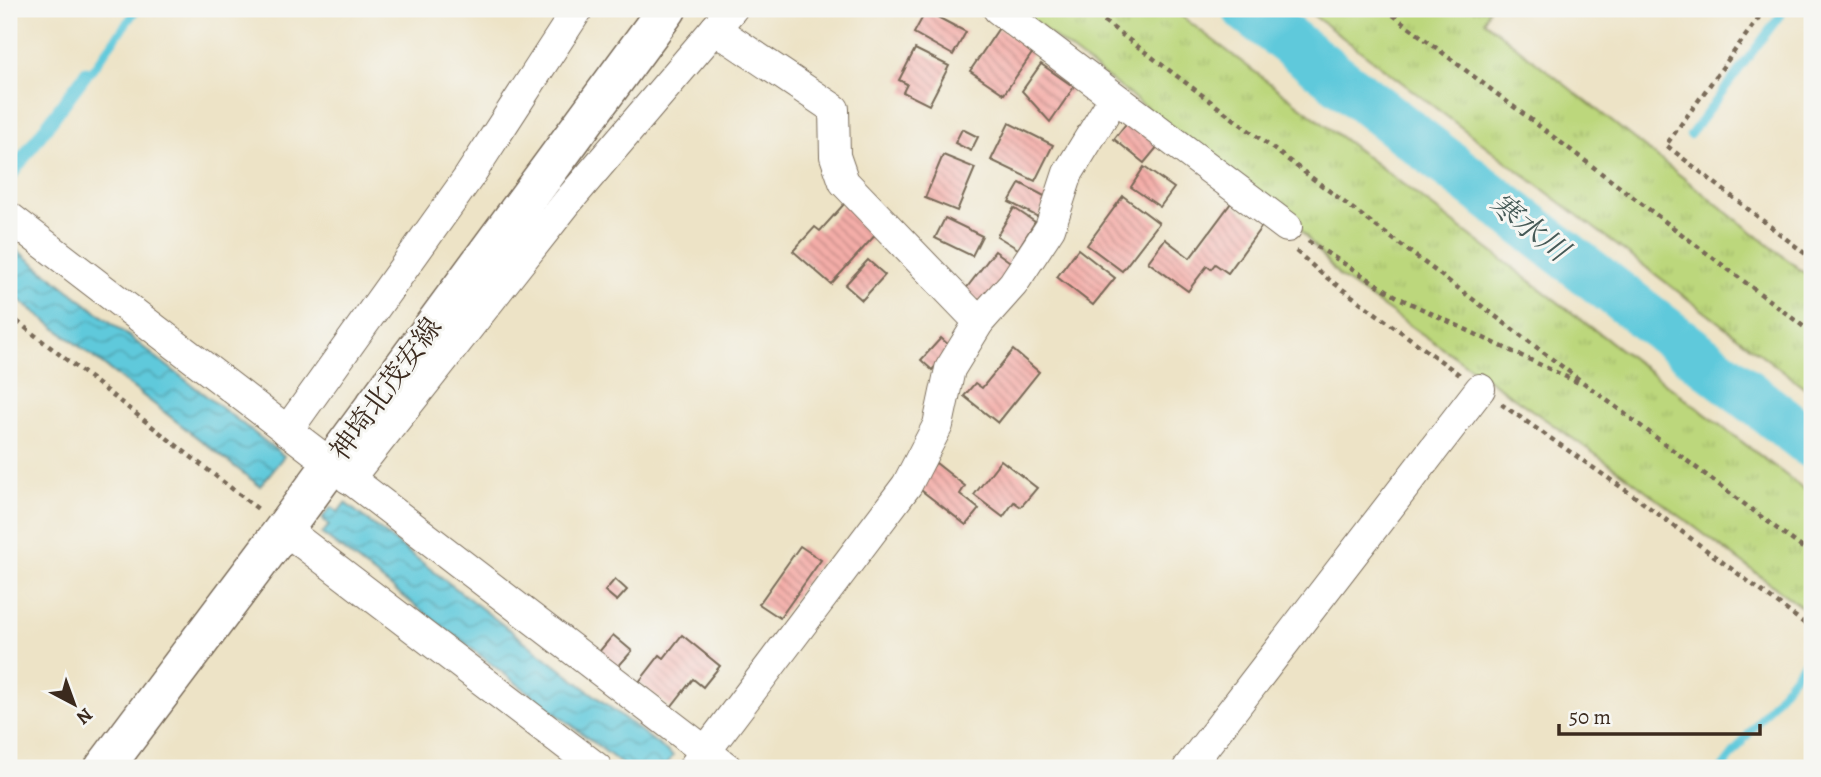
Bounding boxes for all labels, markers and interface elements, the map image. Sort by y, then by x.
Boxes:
water label: 寒水川 [1481,184,1579,272]
street label: 神埼北茂安線 [321,310,451,468]
north arrow [38,668,108,738]
scale bar [1559,693,1760,737]
text: N [71,702,98,731]
text: 50 m [1569,703,1611,731]

